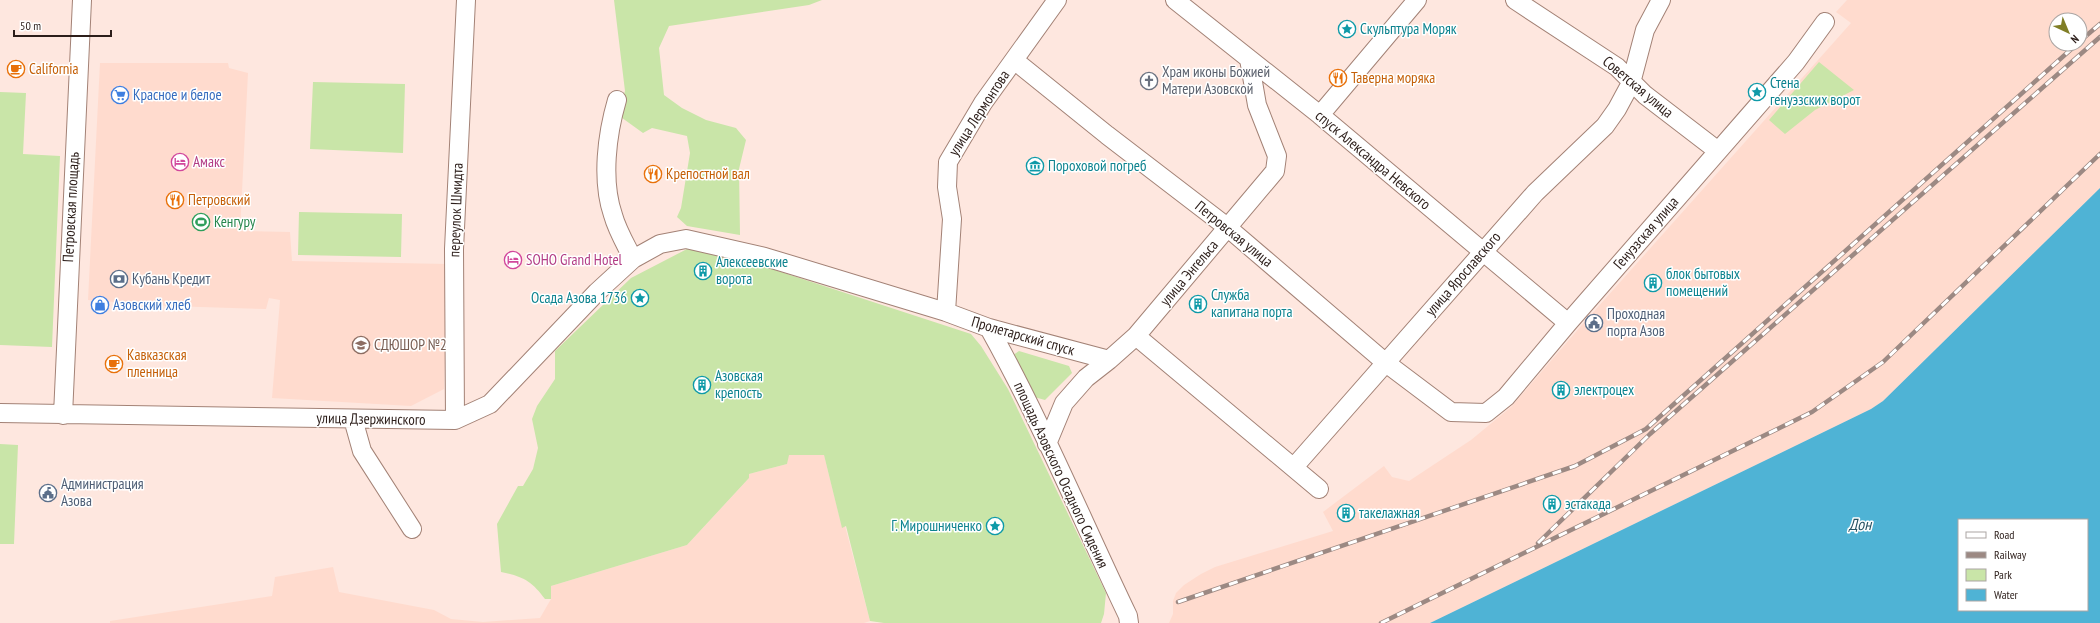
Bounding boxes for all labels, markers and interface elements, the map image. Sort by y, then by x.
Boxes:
scale bar [14,12,111,38]
north arrow [2048,12,2088,52]
text: 50 m [20,18,41,33]
place icon: Скульптура Моряк [1337,19,1357,39]
place label: Скульптура Моряк [1360,19,1457,38]
text: N [2068,32,2082,46]
street label: Советская улица [1599,51,1678,122]
cafe icon: California [6,59,26,79]
place label: California [29,59,79,78]
place label: Храм иконы Божией Матери Азовской [1162,62,1270,98]
street label: улица Лермонтова [944,66,1013,159]
restaurant icon: Таверна моряка [1328,68,1348,88]
place label: Таверна моряка [1351,68,1435,87]
church icon: Храм иконы Божией Матери Азовской [1139,71,1159,91]
place label: Стена генуэзских ворот [1770,73,1861,109]
place icon: Стена генуэзских ворот [1747,82,1767,102]
supermarket icon: Красное и белое [110,85,130,105]
place label: Красное и белое [133,85,222,104]
street label: спуск Александра Невского [1312,106,1435,213]
street label: Петровская площадь [58,151,83,263]
hotel icon: Амакс [170,152,190,172]
place label: Амакс [193,152,226,171]
museum icon: Пороховой погреб [1025,156,1045,176]
place label: Пороховой погреб [1048,156,1146,175]
street label: переулок Шмидта [444,162,467,258]
restaurant icon: Крепостной вал [643,164,663,184]
place label: Крепостной вал [666,164,750,183]
restaurant icon: Петровский [165,190,185,210]
place label: Петровский [188,190,250,209]
street label: Генуэзская улица [1609,192,1682,273]
street label: Петровская улица [1192,196,1277,271]
sports icon: Кенгуру [191,212,211,232]
place label: Кенгуру [214,212,256,231]
street label: улица Ярославского [1421,228,1504,320]
street label: улица Энгельса [1155,236,1222,310]
hotel icon: SOHO Grand Hotel [503,250,523,270]
place label: SOHO Grand Hotel [526,250,623,269]
place label: Алексеевские ворота [716,252,788,288]
building icon: Алексеевские ворота [693,261,713,281]
place label: блок бытовых помещений [1666,264,1740,300]
bank icon: Кубань Кредит [109,269,129,289]
place label: Кубань Кредит [132,269,210,288]
building icon: блок бытовых помещений [1643,273,1663,293]
place label: Служба капитана порта [1211,285,1292,321]
place label: Осада Азова 1736 [531,288,627,307]
place icon: Осада Азова 1736 [630,288,650,308]
building icon: Служба капитана порта [1188,294,1208,314]
shop icon: Азовский хлеб [90,295,110,315]
place label: Азовский хлеб [113,295,191,314]
place label: Проходная порта Азов [1607,304,1665,340]
street label: Пролетарский спуск [969,312,1077,359]
public building icon: Проходная порта Азов [1584,313,1604,333]
school or university icon: СДЮШОР №2 [351,335,371,355]
place label: СДЮШОР №2 [374,335,447,354]
place label: Кавказская пленница [127,345,187,381]
cafe icon: Кавказская пленница [104,354,124,374]
place label: Азовская крепость [715,366,763,402]
building icon: Азовская крепость [692,375,712,395]
street label: площадь Азовского Осадного Сидения [1010,379,1113,571]
building icon: электроцех [1551,380,1571,400]
place label: электроцех [1574,380,1634,399]
street label: улица Дзержинского [316,408,426,429]
place label: Администрация Азова [61,474,144,510]
public building icon: Администрация Азова [38,483,58,503]
building icon: эстакада [1542,494,1562,514]
place label: эстакада [1565,494,1611,513]
building icon: такелажная [1336,503,1356,523]
place label: такелажная [1359,503,1420,522]
water label: Дон [1848,514,1873,534]
place label: Г. Мирошниченко [891,516,982,535]
place icon: Г. Мирошниченко [985,516,1005,536]
legend [1958,519,2088,611]
text: Road [1994,527,2014,542]
text: Railway [1994,547,2027,562]
text: Park [1994,567,2012,582]
text: Water [1994,587,2019,602]

